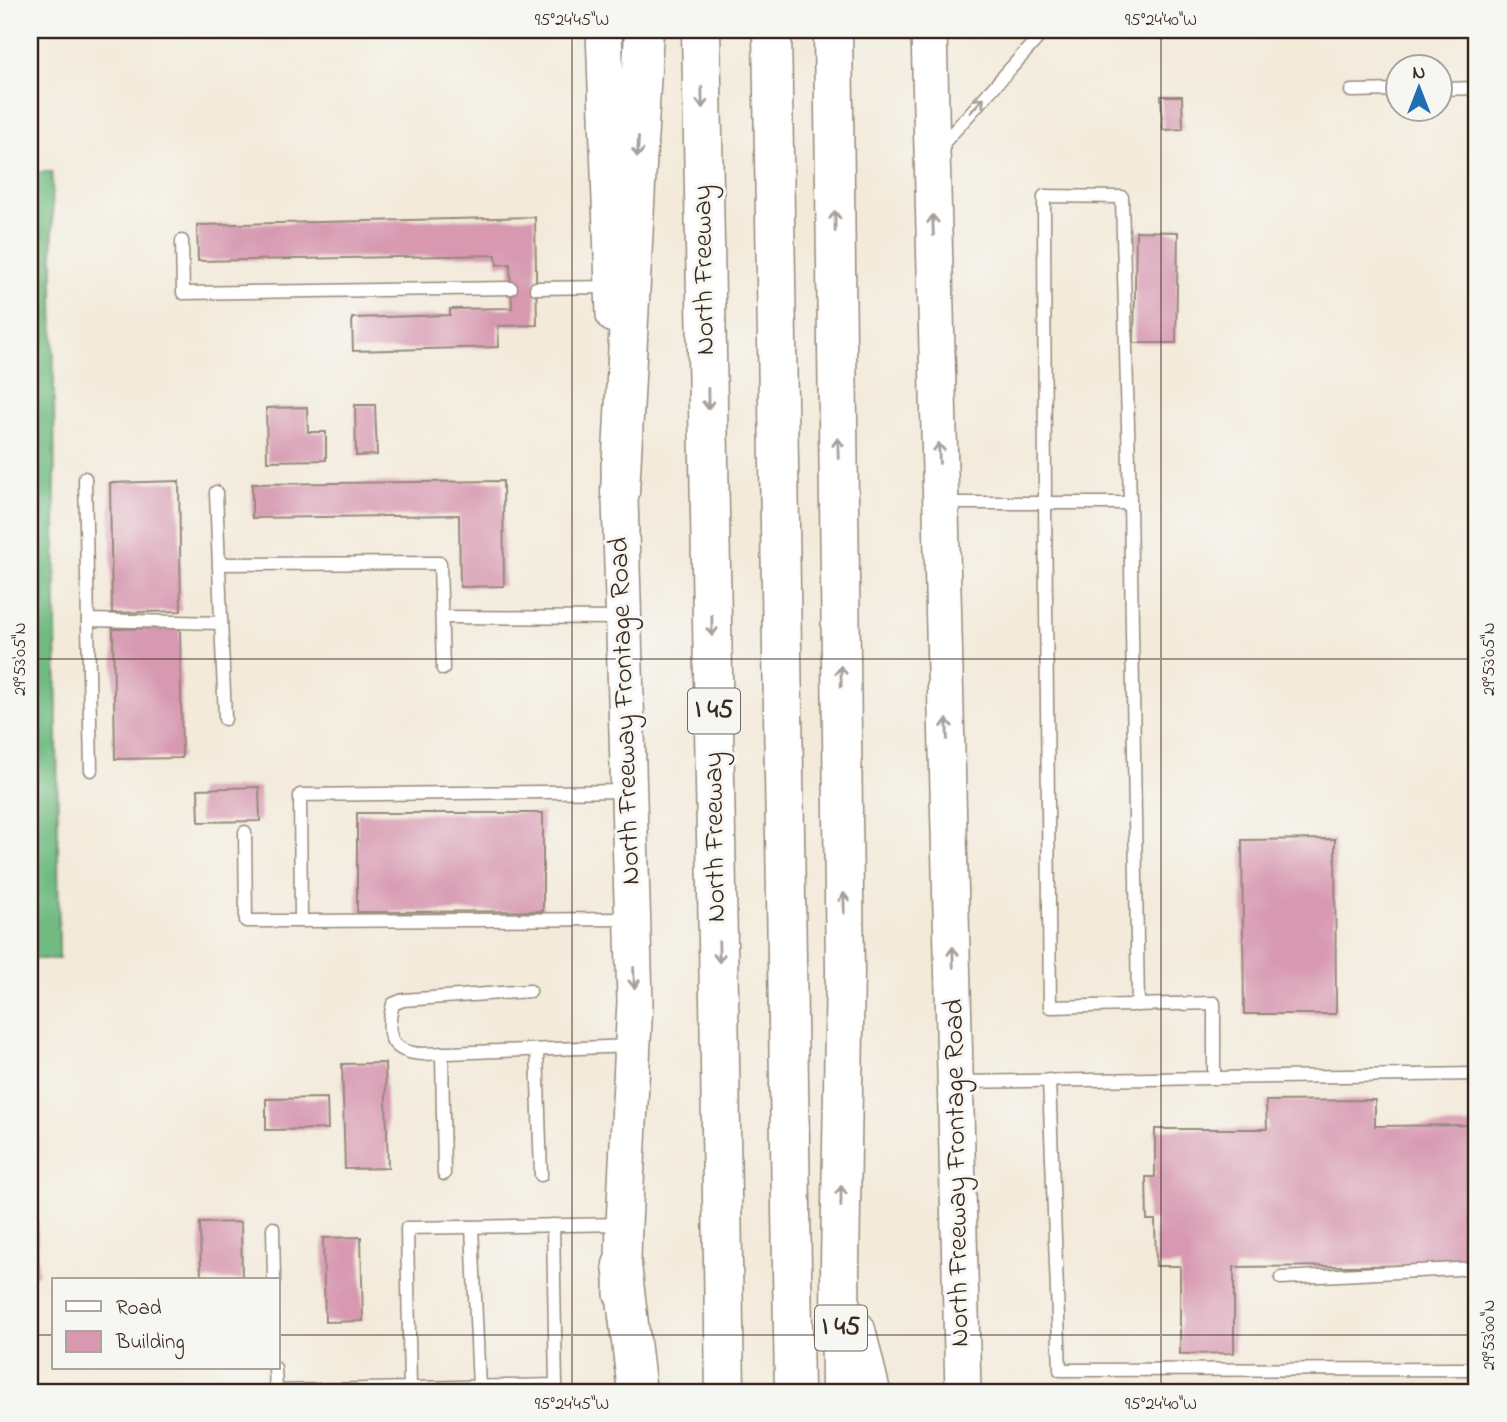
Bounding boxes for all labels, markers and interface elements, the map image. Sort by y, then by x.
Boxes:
text: 95°24'45"W [535,8,609,34]
text: 95°24'40"W [1125,8,1197,34]
north arrow [1384,52,1454,122]
text: N [1413,60,1426,87]
one-way arrow [695,86,709,109]
one-way arrow [969,96,985,114]
one-way arrow [632,135,645,158]
street label: North Freeway [683,184,727,356]
one-way arrow [828,209,842,232]
one-way arrow [927,214,940,237]
one-way arrow [701,387,715,410]
one-way arrow [831,437,845,460]
one-way arrow [933,442,946,465]
street label: North Freeway Frontage Road [599,536,653,886]
one-way arrow [705,615,719,638]
text: 29°53'05"N [8,622,34,696]
text: 29°53'05"N [1477,622,1503,696]
one-way arrow [834,664,848,687]
road number: I 45 [688,688,740,734]
one-way arrow [941,718,954,741]
street label: North Freeway [694,751,738,923]
one-way arrow [837,892,851,915]
one-way arrow [712,940,725,963]
one-way arrow [947,945,960,968]
one-way arrow [627,966,641,989]
street label: North Freeway Frontage Road [934,998,982,1347]
one-way arrow [834,1185,848,1208]
legend [52,1278,280,1370]
text: Road [116,1294,162,1324]
text: 29°53'00"N [1477,1300,1503,1370]
road number: I 45 [815,1306,867,1350]
text: Building [115,1328,185,1360]
text: 95°24'45"W [535,1392,609,1418]
text: 95°24'40"W [1125,1392,1197,1418]

